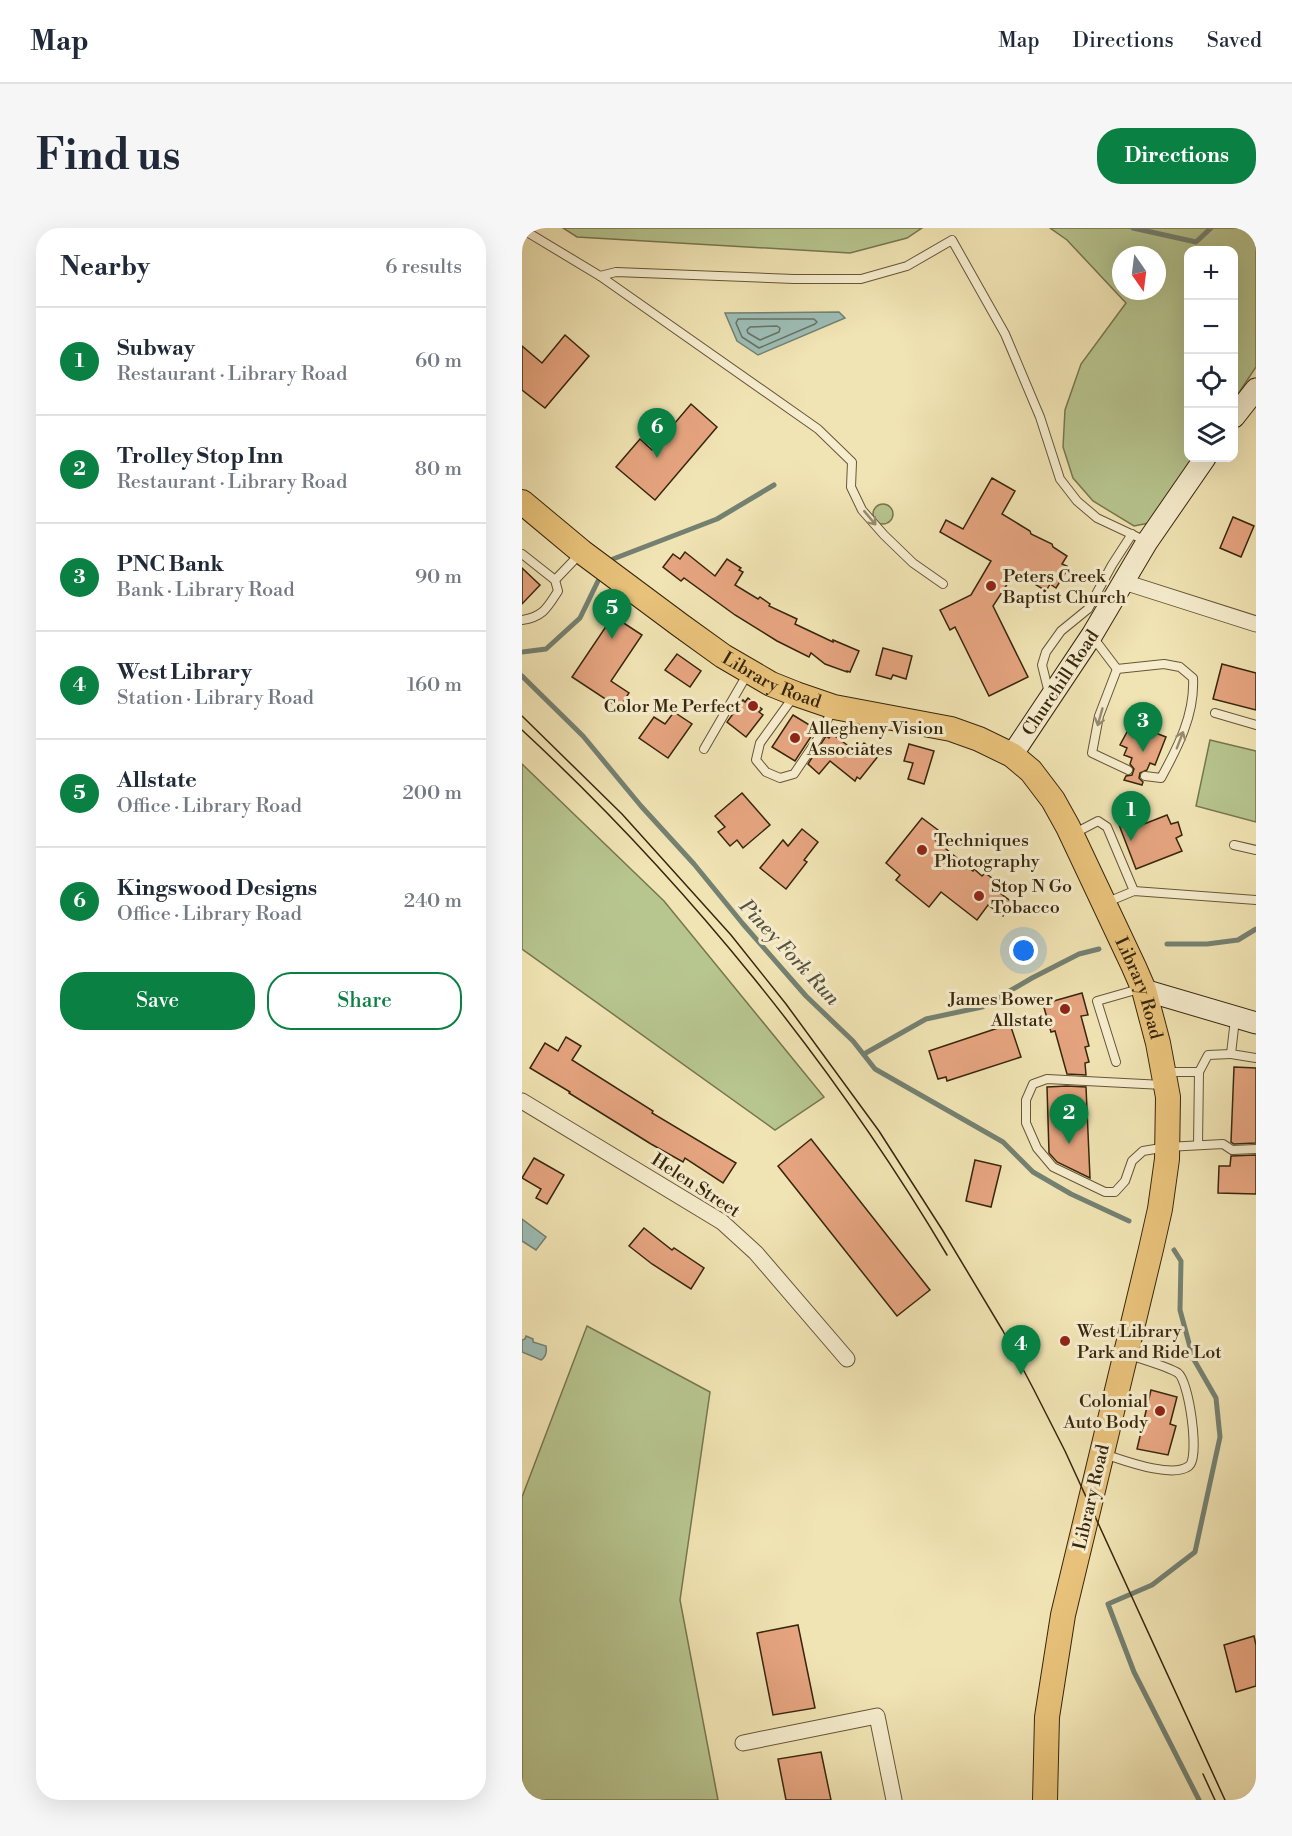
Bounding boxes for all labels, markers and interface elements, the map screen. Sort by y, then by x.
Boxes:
text: Map [30,24,89,59]
text: Map [998,28,1040,54]
text: Directions [1073,28,1174,54]
text: Saved [1207,28,1262,54]
button: Directions [1097,128,1256,184]
text: Find us [36,130,180,183]
north arrow [1112,246,1166,300]
map controls [1184,246,1238,462]
button: + [1184,246,1238,300]
text: Nearby [60,251,150,283]
text: 6 results [385,255,462,280]
button: − [1184,300,1238,354]
text: Subway [117,335,195,362]
text: 1 [75,349,84,374]
text: 60 m [415,349,462,374]
button: locate [1184,354,1238,408]
text: Restaurant · Library Road [117,362,347,387]
pin: 6 [638,408,676,458]
button: layers [1184,408,1238,462]
text: Trolley Stop Inn [117,443,283,470]
text: 2 [73,457,86,482]
text: 80 m [415,457,462,482]
text: Restaurant · Library Road [117,470,347,495]
one-way arrow [863,510,877,525]
text: PNC Bank [117,551,224,578]
text: 3 [73,565,86,590]
text: 90 m [415,565,462,590]
place label: Peters Creek Baptist Church [1002,565,1126,609]
text: Bank · Library Road [117,578,295,603]
marker: Peters Creek Baptist Church [984,579,998,593]
pin: 5 [592,590,632,639]
street label: Churchill Road [1017,625,1105,740]
street label: Library Road [718,647,825,714]
text: West Library [117,659,252,686]
text: 4 [73,673,86,698]
text: 160 m [407,673,462,698]
text: Station · Library Road [117,686,314,711]
place label: Color Me Perfect [604,695,742,718]
marker: Color Me Perfect [746,699,760,713]
pin: 3 [1124,702,1162,752]
one-way arrow [1094,707,1105,726]
place label: Allegheny Vision Associates [806,717,944,761]
marker: Allegheny Vision Associates [788,731,802,745]
one-way arrow [1176,731,1187,750]
text: Allstate [117,767,197,794]
text: 5 [73,781,86,806]
text: 200 m [402,781,462,806]
pin: 1 [1112,792,1150,841]
text: Office · Library Road [117,794,302,819]
place label: Techniques Photography [934,829,1040,873]
marker: Techniques Photography [915,843,929,857]
text: Kingswood Designs [117,875,317,902]
place label: Stop N Go Tobacco [991,875,1072,919]
text: 6 [73,889,86,914]
text: 240 m [404,889,462,914]
marker: Stop N Go Tobacco [972,889,986,903]
water label: Piney Fork Run [733,894,845,1012]
text: Office · Library Road [117,902,302,927]
street label: Library Road [1109,933,1168,1043]
your location [1009,936,1038,965]
button: Save [60,972,255,1030]
button: Share [267,972,462,1030]
place label: James Bower Allstate [947,988,1053,1032]
marker: James Bower Allstate [1058,1002,1072,1016]
pin: 2 [1050,1094,1088,1144]
street label: Helen Street [647,1148,745,1223]
place label: West Library Park and Ride Lot [1076,1320,1222,1364]
pin: 4 [1002,1326,1040,1375]
marker: West Library Park and Ride Lot [1058,1334,1072,1348]
place label: Colonial Auto Body [1063,1390,1149,1434]
marker: Colonial Auto Body [1153,1404,1167,1418]
street label: Library Road [1068,1441,1115,1552]

